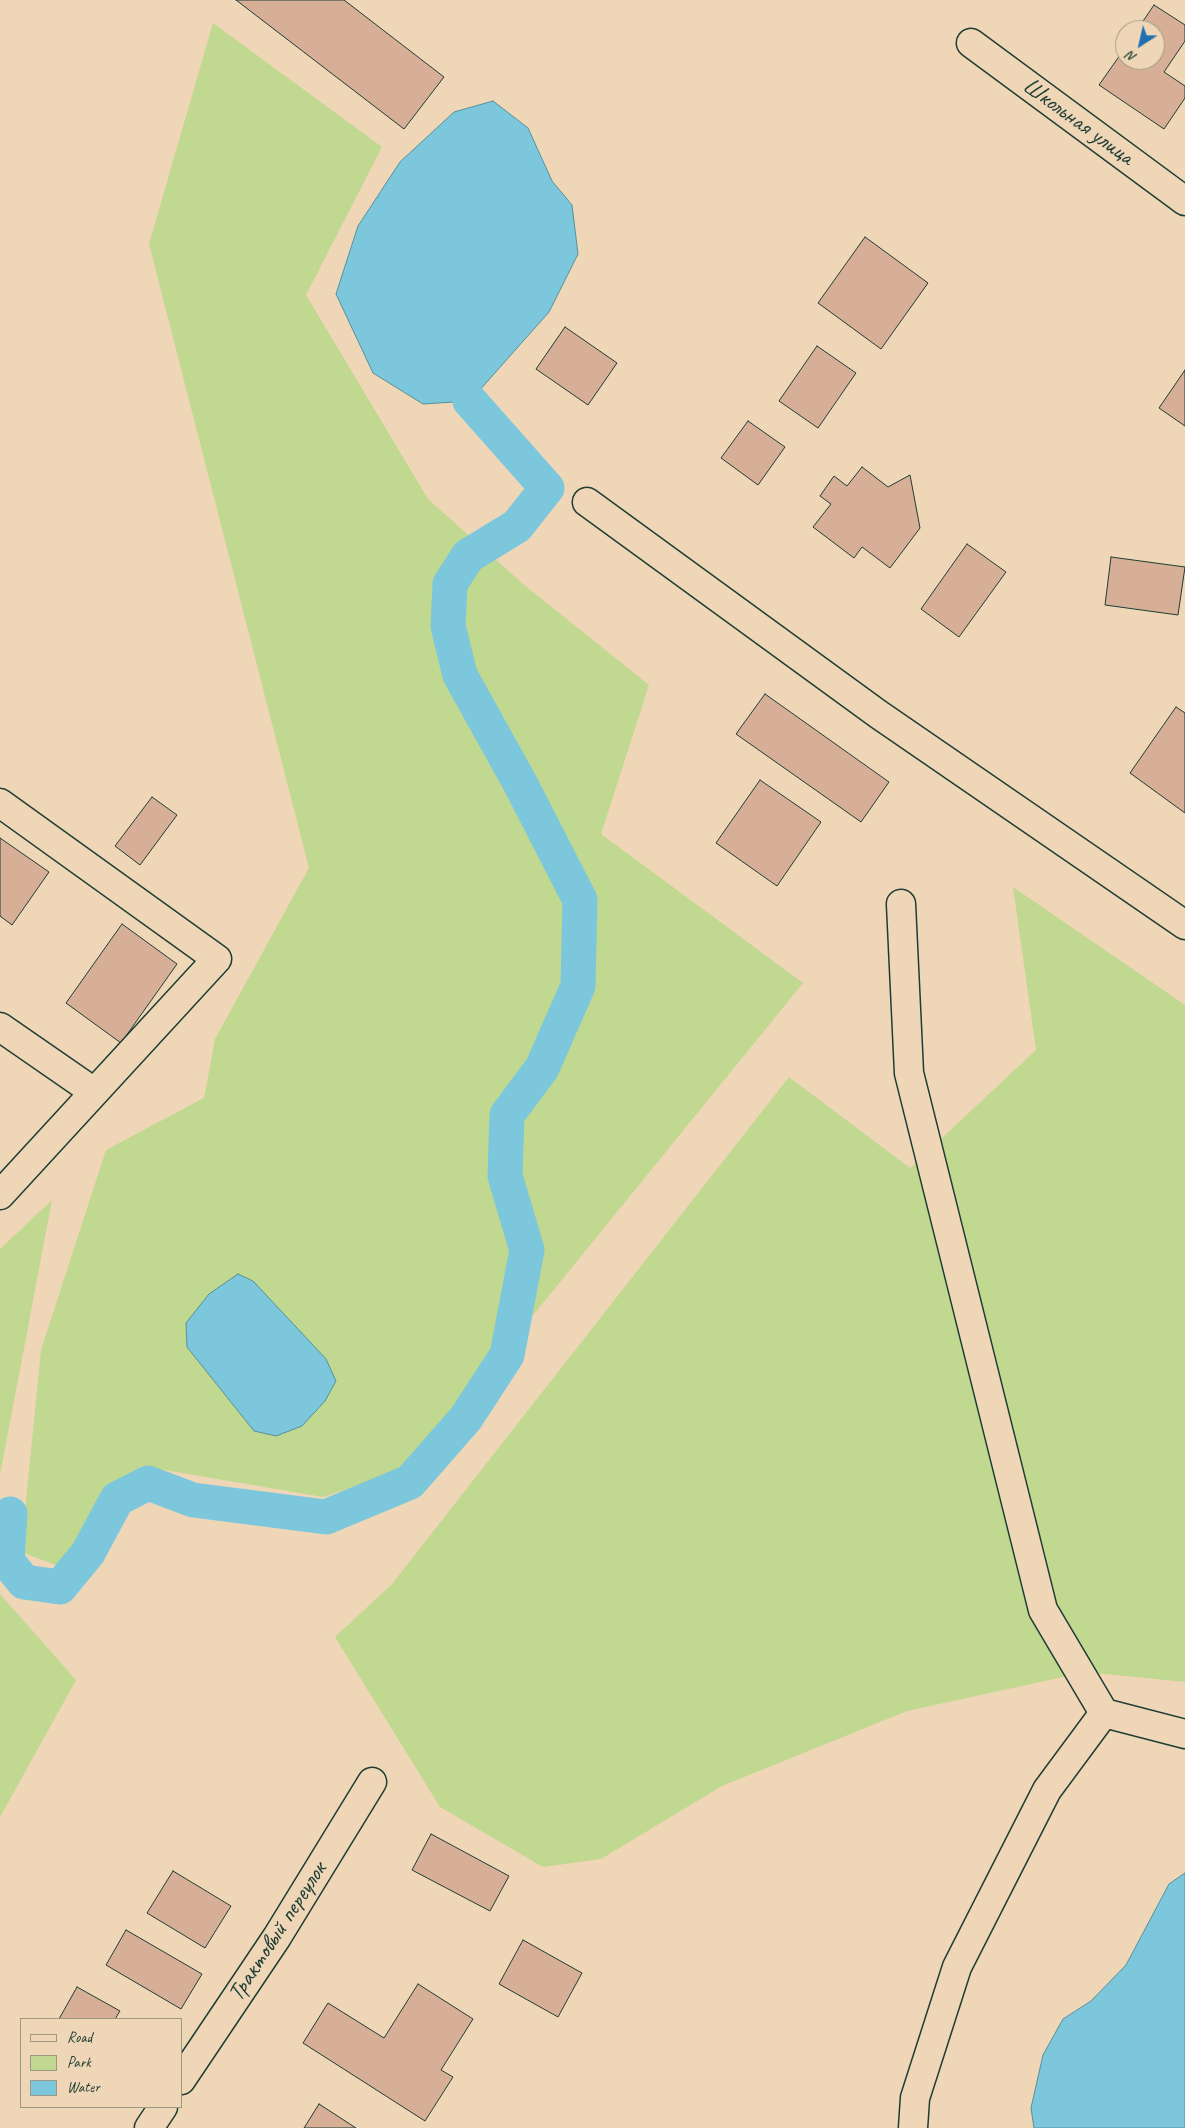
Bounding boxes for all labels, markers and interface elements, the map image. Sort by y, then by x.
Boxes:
north arrow [1115,20,1165,70]
text: N [1123,47,1140,66]
street label: Школьная улица [1017,72,1139,172]
street label: Трактовый переулок [222,1857,334,2007]
legend [20,2018,182,2108]
text: Road [67,2028,92,2047]
text: Park [67,2053,91,2072]
text: Water [67,2078,100,2097]

